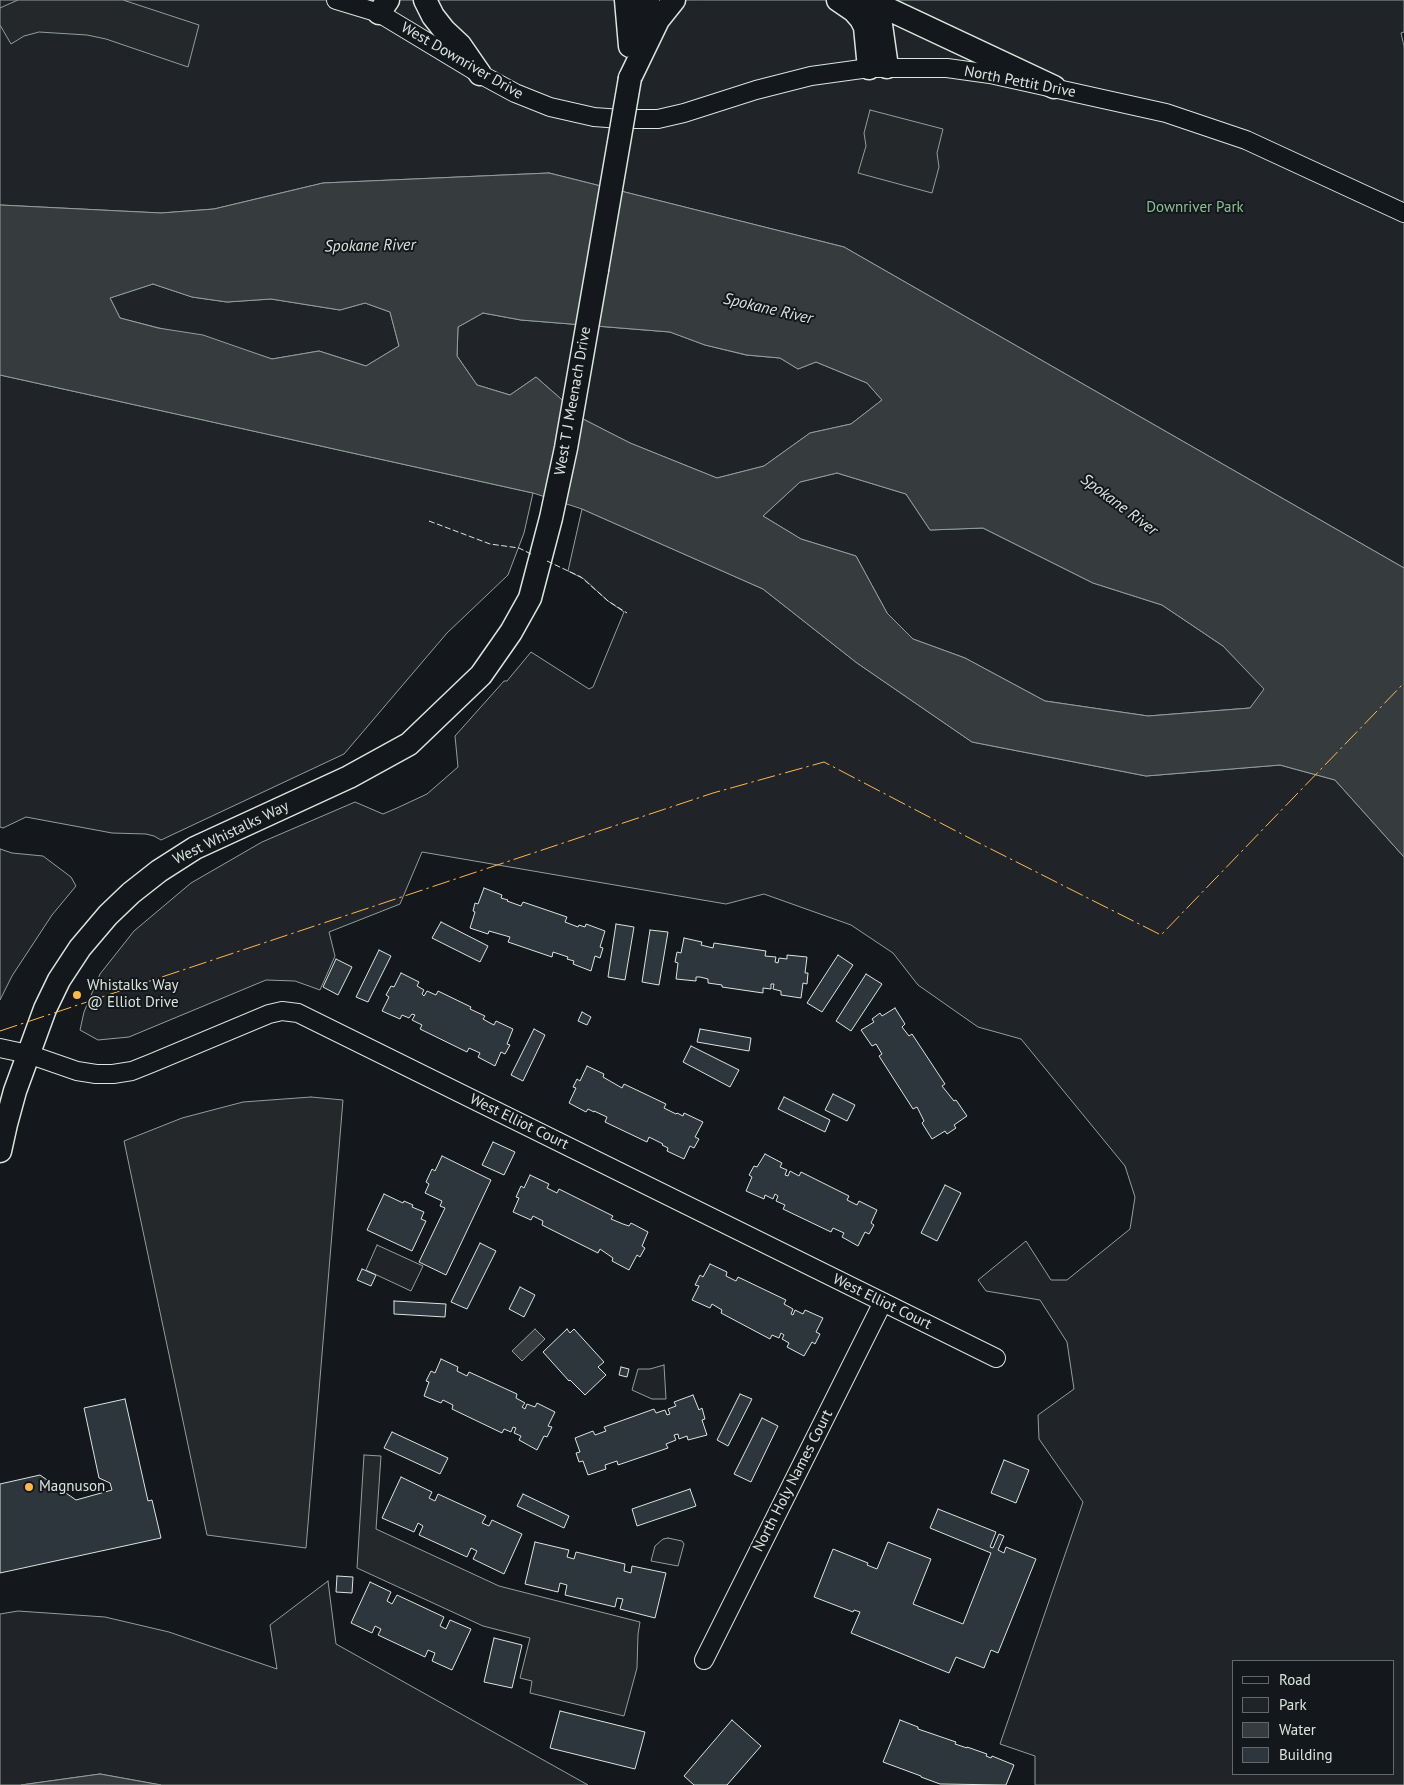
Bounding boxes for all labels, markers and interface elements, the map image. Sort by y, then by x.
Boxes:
street label: West Downriver Drive [398,19,526,103]
street label: North Pettit Drive [963,62,1077,102]
park label: Downriver Park [1146,199,1244,217]
water label: Spokane River [324,236,416,256]
water label: Spokane River [721,289,815,329]
street label: West T J Meenach Drive [551,325,595,477]
water label: Spokane River [1077,470,1161,540]
street label: West Whistalks Way [170,797,292,869]
place label: Whistalks Way @ Elliot Drive [87,977,179,1012]
marker: Whistalks Way @ Elliot Drive [71,989,83,1001]
street label: West Elliot Court [467,1090,571,1154]
street label: West Elliot Court [830,1270,934,1334]
street label: North Holy Names Court [749,1407,837,1555]
place label: Magnuson [39,1478,105,1496]
marker: Magnuson [23,1481,35,1493]
legend [1232,1660,1394,1775]
text: Road [1279,1670,1311,1689]
text: Park [1279,1695,1307,1714]
text: Water [1279,1720,1316,1739]
text: Building [1279,1745,1333,1764]

